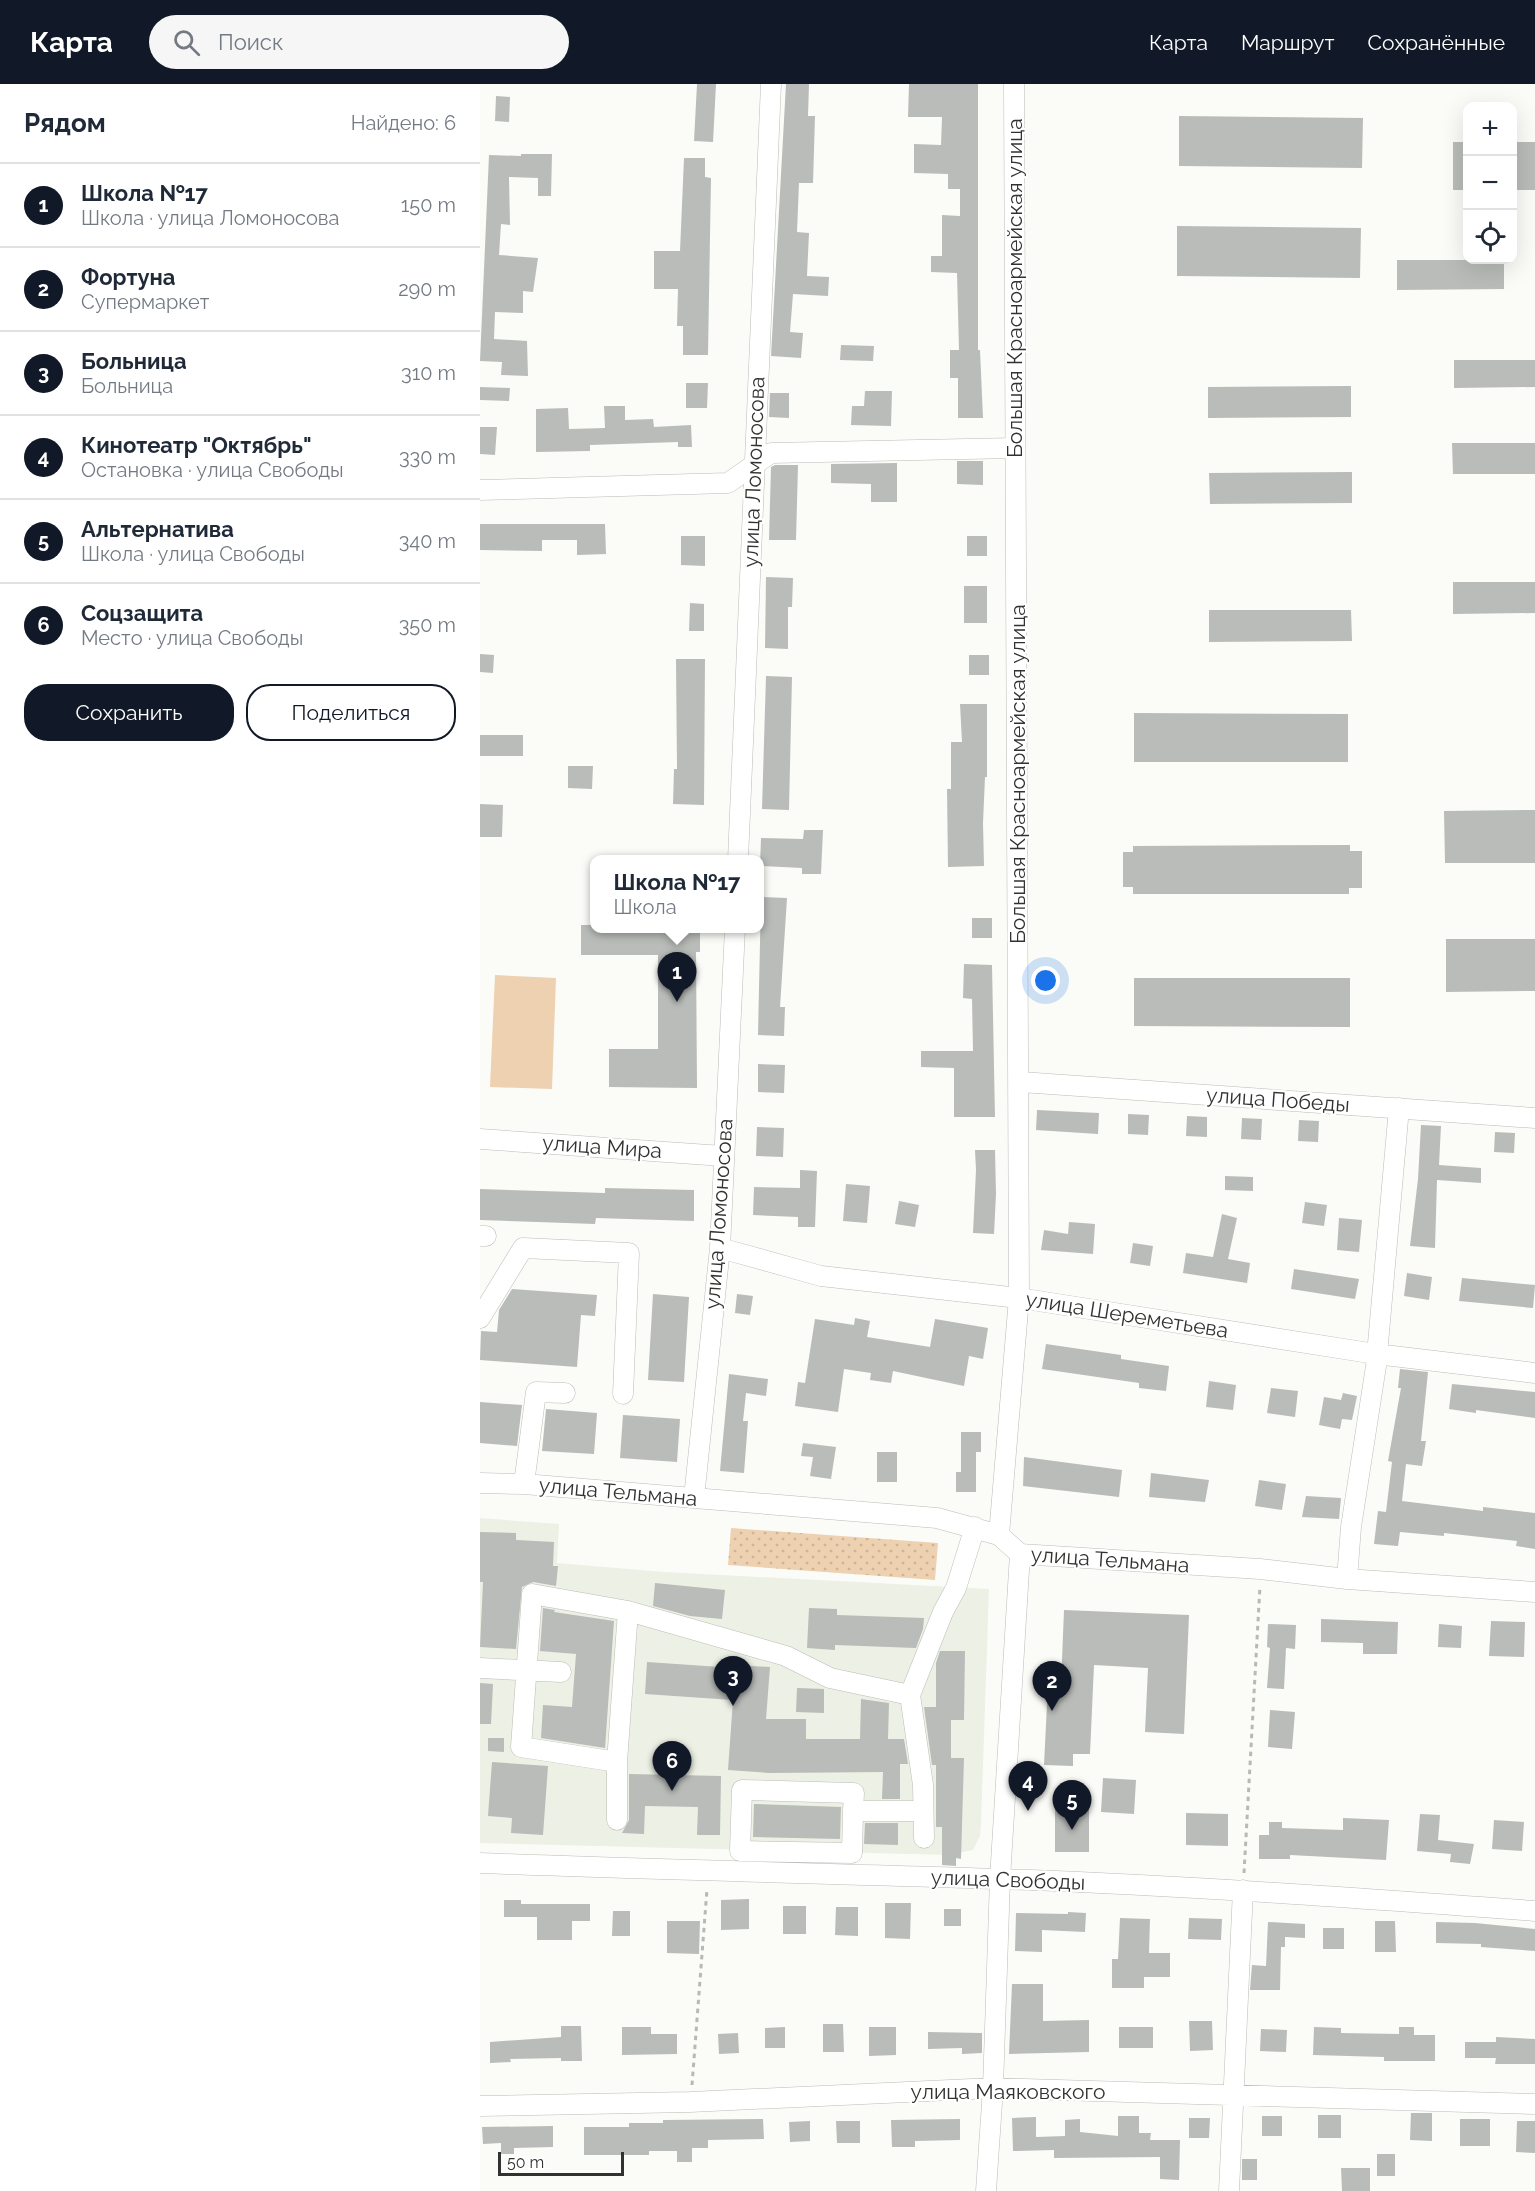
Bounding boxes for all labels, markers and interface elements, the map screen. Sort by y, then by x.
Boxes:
search box [149,15,569,69]
text: Карта [30,26,113,59]
icon: search [170,26,203,59]
text: Поиск [218,29,283,55]
text: Карта [1149,30,1208,55]
text: Маршрут [1241,30,1334,55]
text: Сохранённые [1367,30,1505,55]
map controls [1463,102,1517,264]
button: + [1463,102,1517,156]
text: Рядом [24,108,106,138]
text: Найдено: 6 [351,111,456,135]
street label: Большая Красноармейская улица [1002,118,1027,458]
button: − [1463,156,1517,210]
text: Школа №17 [81,180,208,206]
text: 1 [39,193,48,217]
text: 150 m [401,193,456,217]
text: Школа · улица Ломоносова [81,206,339,230]
button: locate [1463,210,1517,264]
text: Фортуна [81,264,175,290]
text: 2 [38,277,49,301]
text: 290 m [398,277,456,301]
text: Супермаркет [81,290,209,314]
text: Больница [81,348,187,374]
text: 3 [38,361,49,385]
text: 310 m [401,361,456,385]
text: Больница [81,374,173,398]
street label: улица Ломоносова [738,376,769,568]
text: Кинотеатр "Октябрь" [81,432,312,458]
text: 4 [38,445,49,469]
text: 330 m [399,445,456,469]
text: Остановка · улица Свободы [81,458,344,482]
text: Альтернатива [81,516,234,542]
text: 5 [38,529,49,553]
text: 340 m [399,529,456,553]
text: Школа · улица Свободы [81,542,305,566]
text: Соцзащита [81,600,203,626]
street label: Большая Красноармейская улица [1005,604,1030,944]
text: 6 [37,613,50,637]
text: 350 m [399,613,456,637]
text: Место · улица Свободы [81,626,303,650]
button: Сохранить [24,684,234,741]
button: Поделиться [246,684,456,741]
popup [590,855,764,933]
text: Школа №17 [614,869,740,895]
text: Школа [614,895,677,919]
pin: 1 [658,952,696,1002]
your location [1031,966,1060,995]
street label: улица Победы [1205,1082,1351,1117]
street label: улица Ломоносова [699,1118,738,1310]
street label: улица Мира [541,1130,663,1163]
street label: улица Шереметьева [1024,1286,1230,1343]
street label: улица Тельмана [538,1472,698,1511]
street label: улица Тельмана [1030,1541,1190,1578]
pin: 3 [714,1656,752,1706]
pin: 2 [1032,1662,1072,1711]
pin: 6 [652,1742,692,1791]
pin: 4 [1008,1762,1048,1811]
pin: 5 [1052,1780,1092,1830]
street label: улица Свободы [930,1864,1086,1895]
street label: улица Маяковского [911,2079,1105,2104]
scale bar [498,2149,624,2176]
text: 50 m [507,2153,544,2172]

